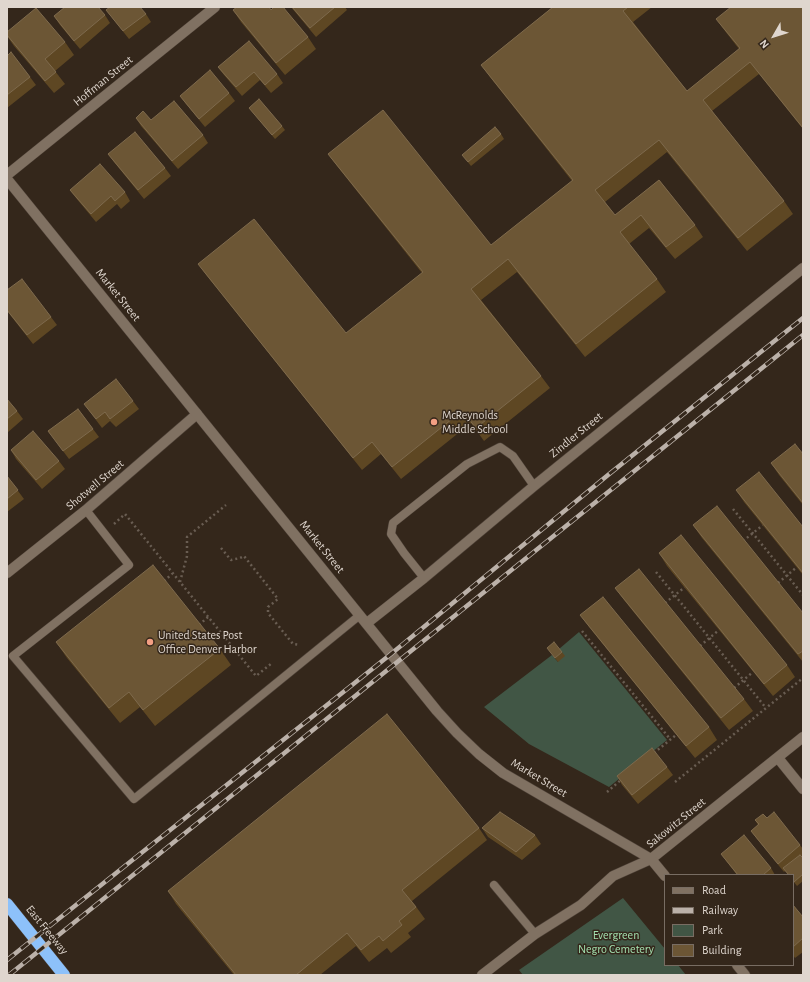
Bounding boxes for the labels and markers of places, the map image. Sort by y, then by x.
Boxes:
place label: McReynolds Middle School [442,408,508,436]
marker: McReynolds Middle School [429,417,439,427]
place label: United States Post Office Denver Harbor [158,628,257,656]
marker: United States Post Office Denver Harbor [145,637,155,647]

